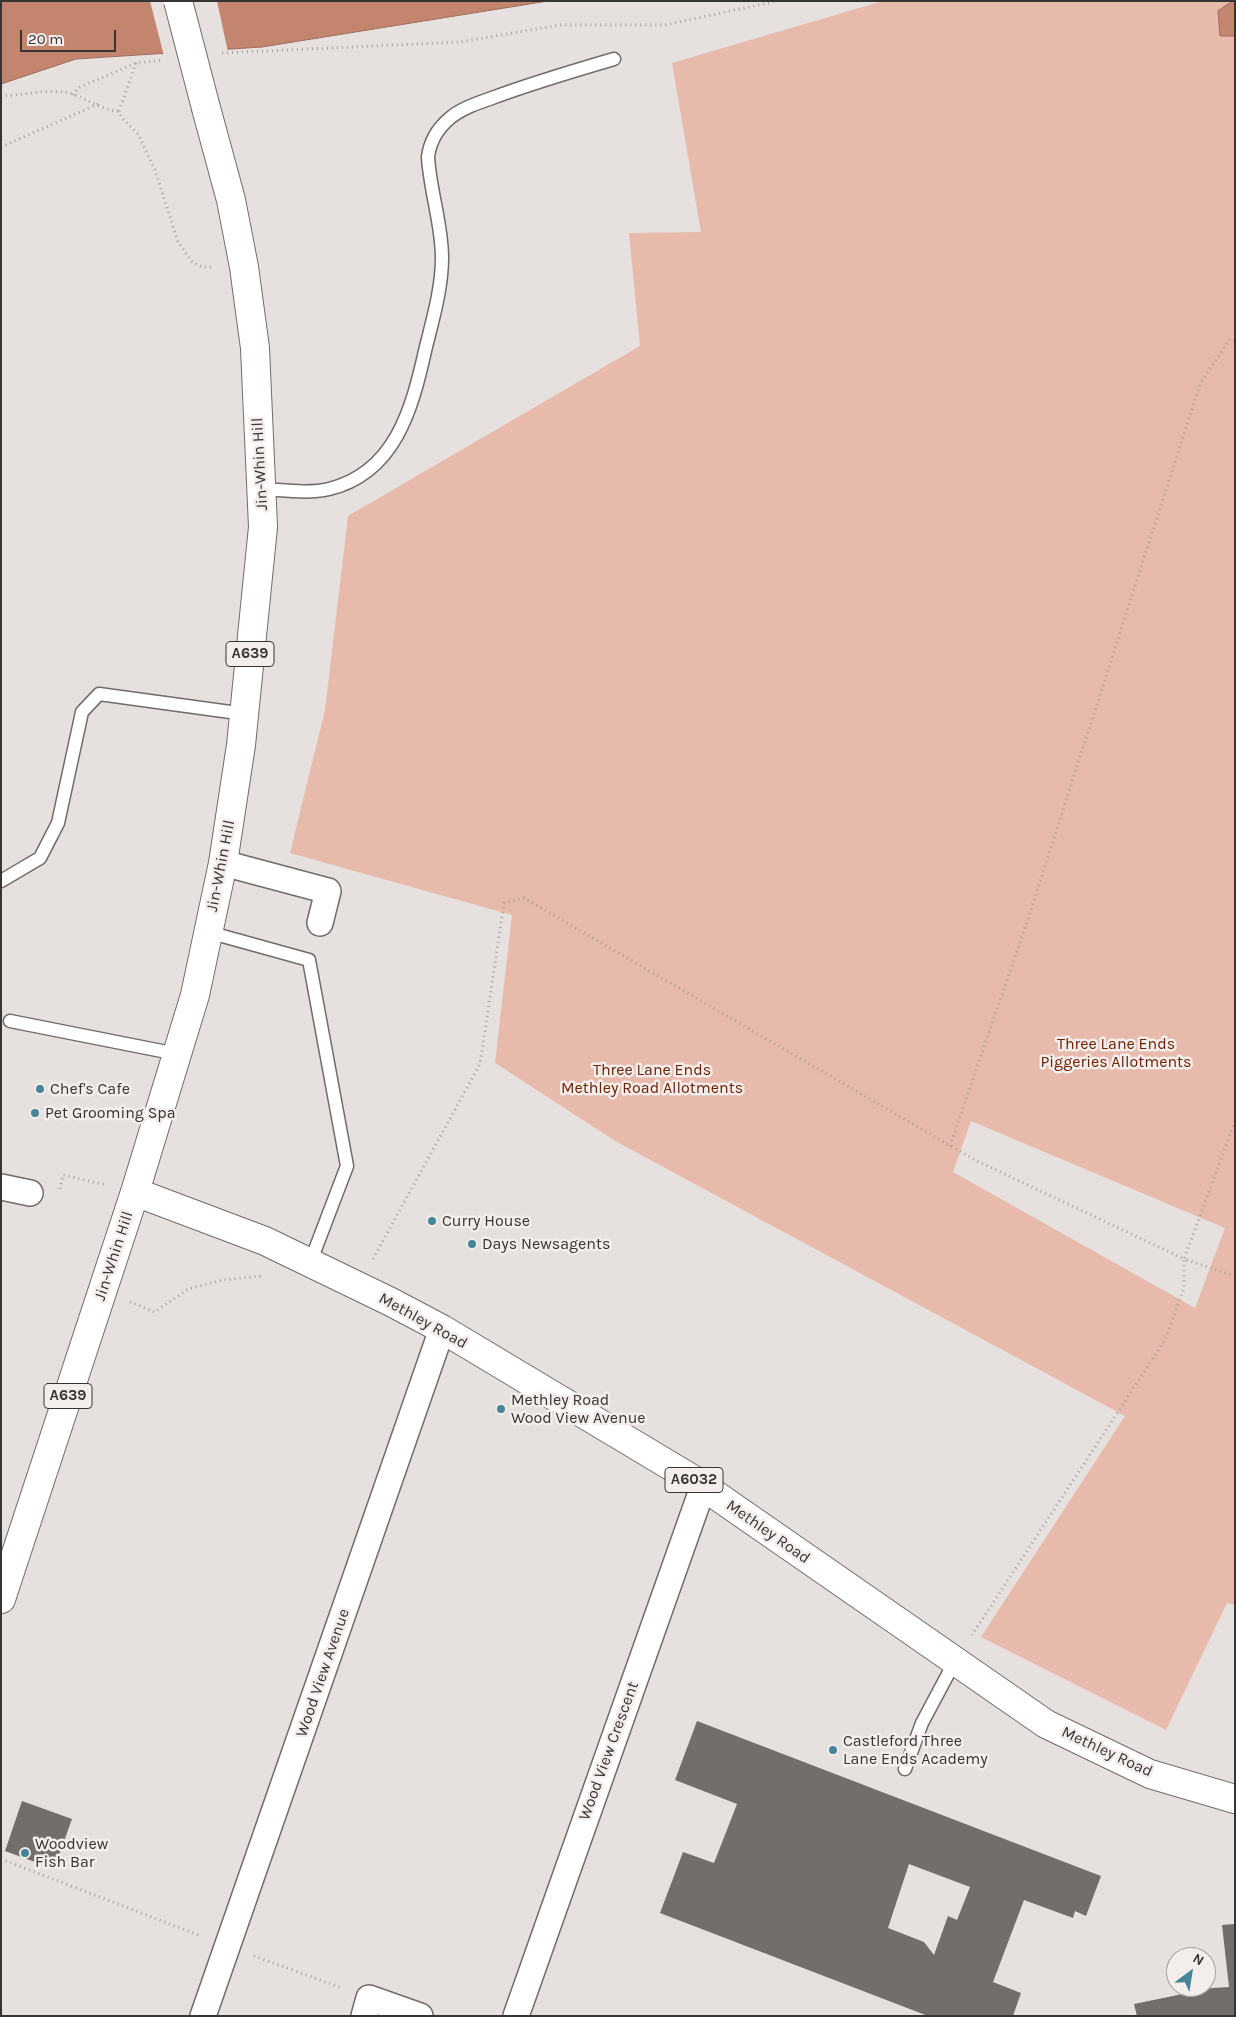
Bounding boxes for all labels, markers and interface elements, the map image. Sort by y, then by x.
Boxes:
scale bar [22,20,119,52]
text: 20 m [28,30,63,48]
street label: Jin-Whin Hill [248,417,272,511]
road number: A639 [226,642,274,666]
street label: Jin-Whin Hill [203,818,239,914]
park label: Three Lane Ends Piggeries Allotments [1040,1034,1192,1072]
park label: Three Lane Ends Methley Road Allotments [561,1060,743,1098]
place label: Chef's Cafe [50,1079,130,1099]
marker: Chef's Cafe [34,1083,46,1095]
place label: Pet Grooming Spa [45,1103,176,1123]
marker: Pet Grooming Spa [29,1107,41,1119]
street label: Jin-Whin Hill [90,1209,138,1303]
place label: Curry House [442,1211,530,1231]
marker: Curry House [426,1215,438,1227]
place label: Days Newsagents [482,1234,610,1254]
marker: Days Newsagents [466,1238,478,1250]
street label: Methley Road [375,1289,471,1353]
road number: A639 [44,1384,92,1408]
place label: Methley Road Wood View Avenue [511,1390,646,1428]
marker: Methley Road Wood View Avenue [495,1403,507,1415]
road number: A6032 [665,1468,723,1492]
street label: Methley Road [722,1496,814,1568]
street label: Wood View Avenue [292,1606,354,1740]
street label: Wood View Crescent [575,1679,643,1823]
street label: Methley Road [1058,1723,1156,1781]
place label: Castleford Three Lane Ends Academy [843,1731,988,1769]
marker: Castleford Three Lane Ends Academy [827,1744,839,1756]
place label: Woodview Fish Bar [35,1834,108,1872]
marker: Woodview Fish Bar [19,1847,31,1859]
north arrow [1166,1947,1216,1997]
text: N [1190,1950,1207,1969]

